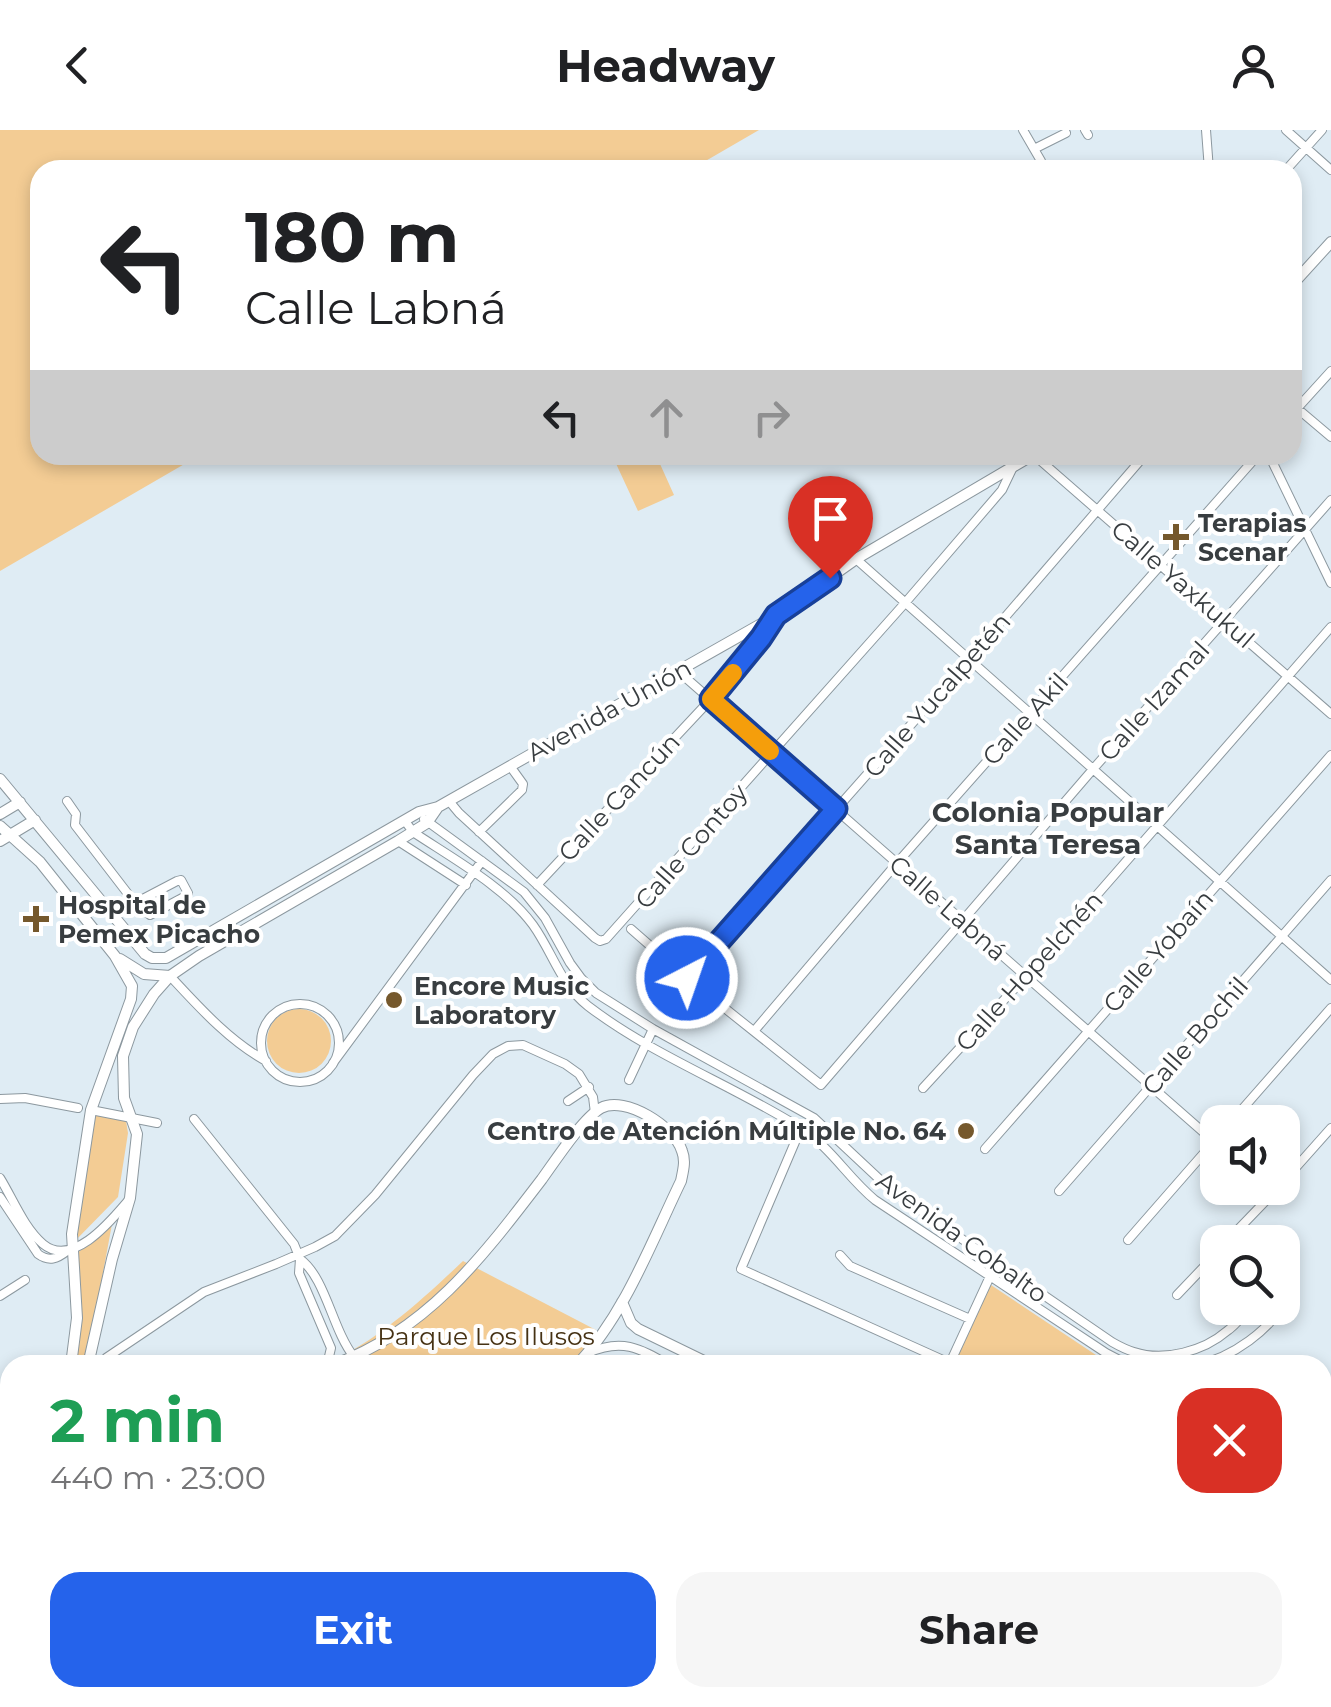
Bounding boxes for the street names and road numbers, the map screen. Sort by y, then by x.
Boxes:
street label: Calle Yaxkukul [1105,514,1261,654]
street label: Calle Yucalpetén [857,606,1017,784]
street label: Calle Izamal [1093,635,1215,767]
street label: Avenida Unión [522,652,696,768]
street label: Calle Akil [976,667,1074,771]
street label: Calle Cancún [552,727,686,867]
street label: Calle Contoy [629,777,754,915]
street label: Calle Labná [883,849,1013,967]
street label: Calle Yobaín [1097,884,1219,1018]
street label: Calle Hopelchén [949,885,1109,1057]
street label: Calle Bochil [1136,971,1254,1101]
street label: Avenida Cobalto [871,1165,1053,1309]

